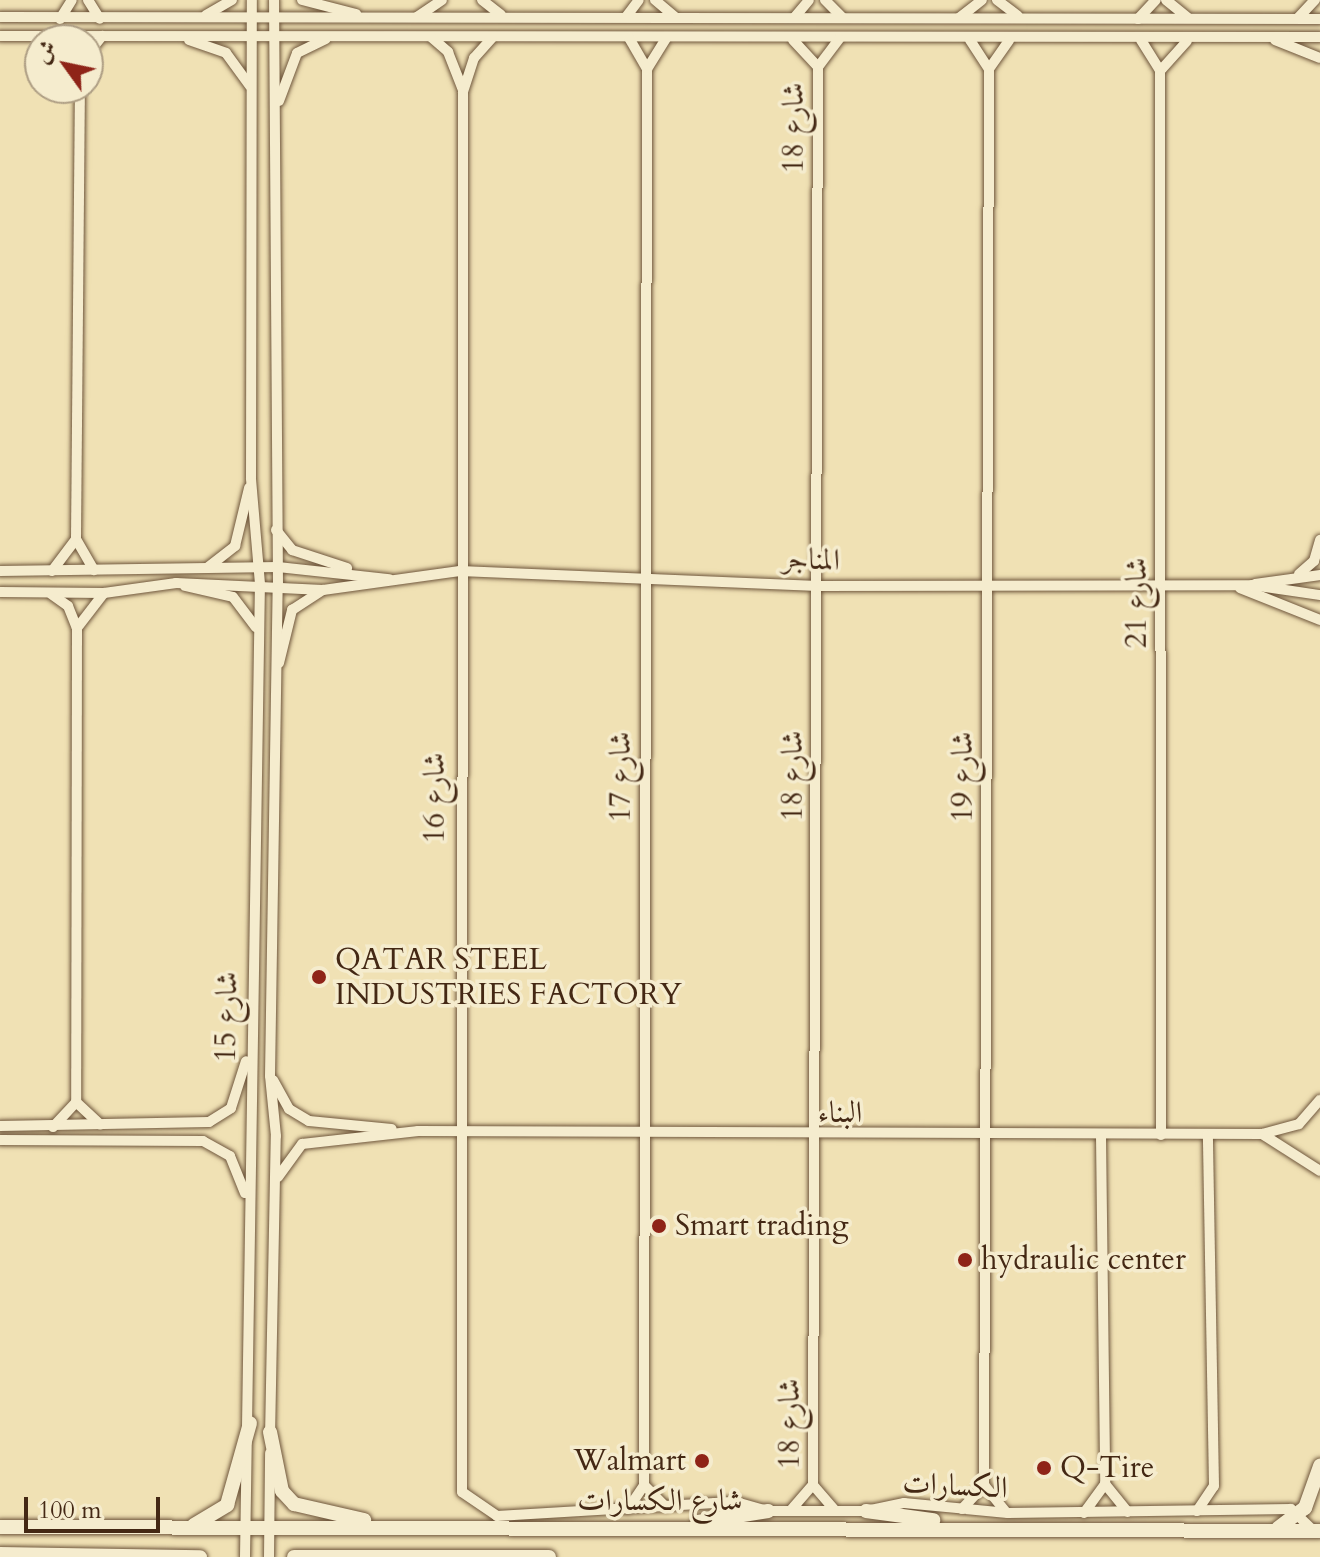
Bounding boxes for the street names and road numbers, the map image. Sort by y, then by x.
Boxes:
street label: شارع 18 [776,83,812,173]
street label: المناجر [782,541,840,579]
street label: شارع 21 [1119,558,1155,648]
street label: شارع 18 [775,731,811,821]
street label: شارع 17 [603,732,639,822]
street label: شارع 19 [945,732,981,822]
street label: شارع 16 [417,753,453,843]
street label: شارع 15 [208,971,246,1063]
street label: البناء [818,1095,862,1131]
street label: شارع 18 [772,1379,808,1469]
street label: الكسارات [902,1465,1008,1507]
street label: شارع الكسارات [577,1483,743,1519]

